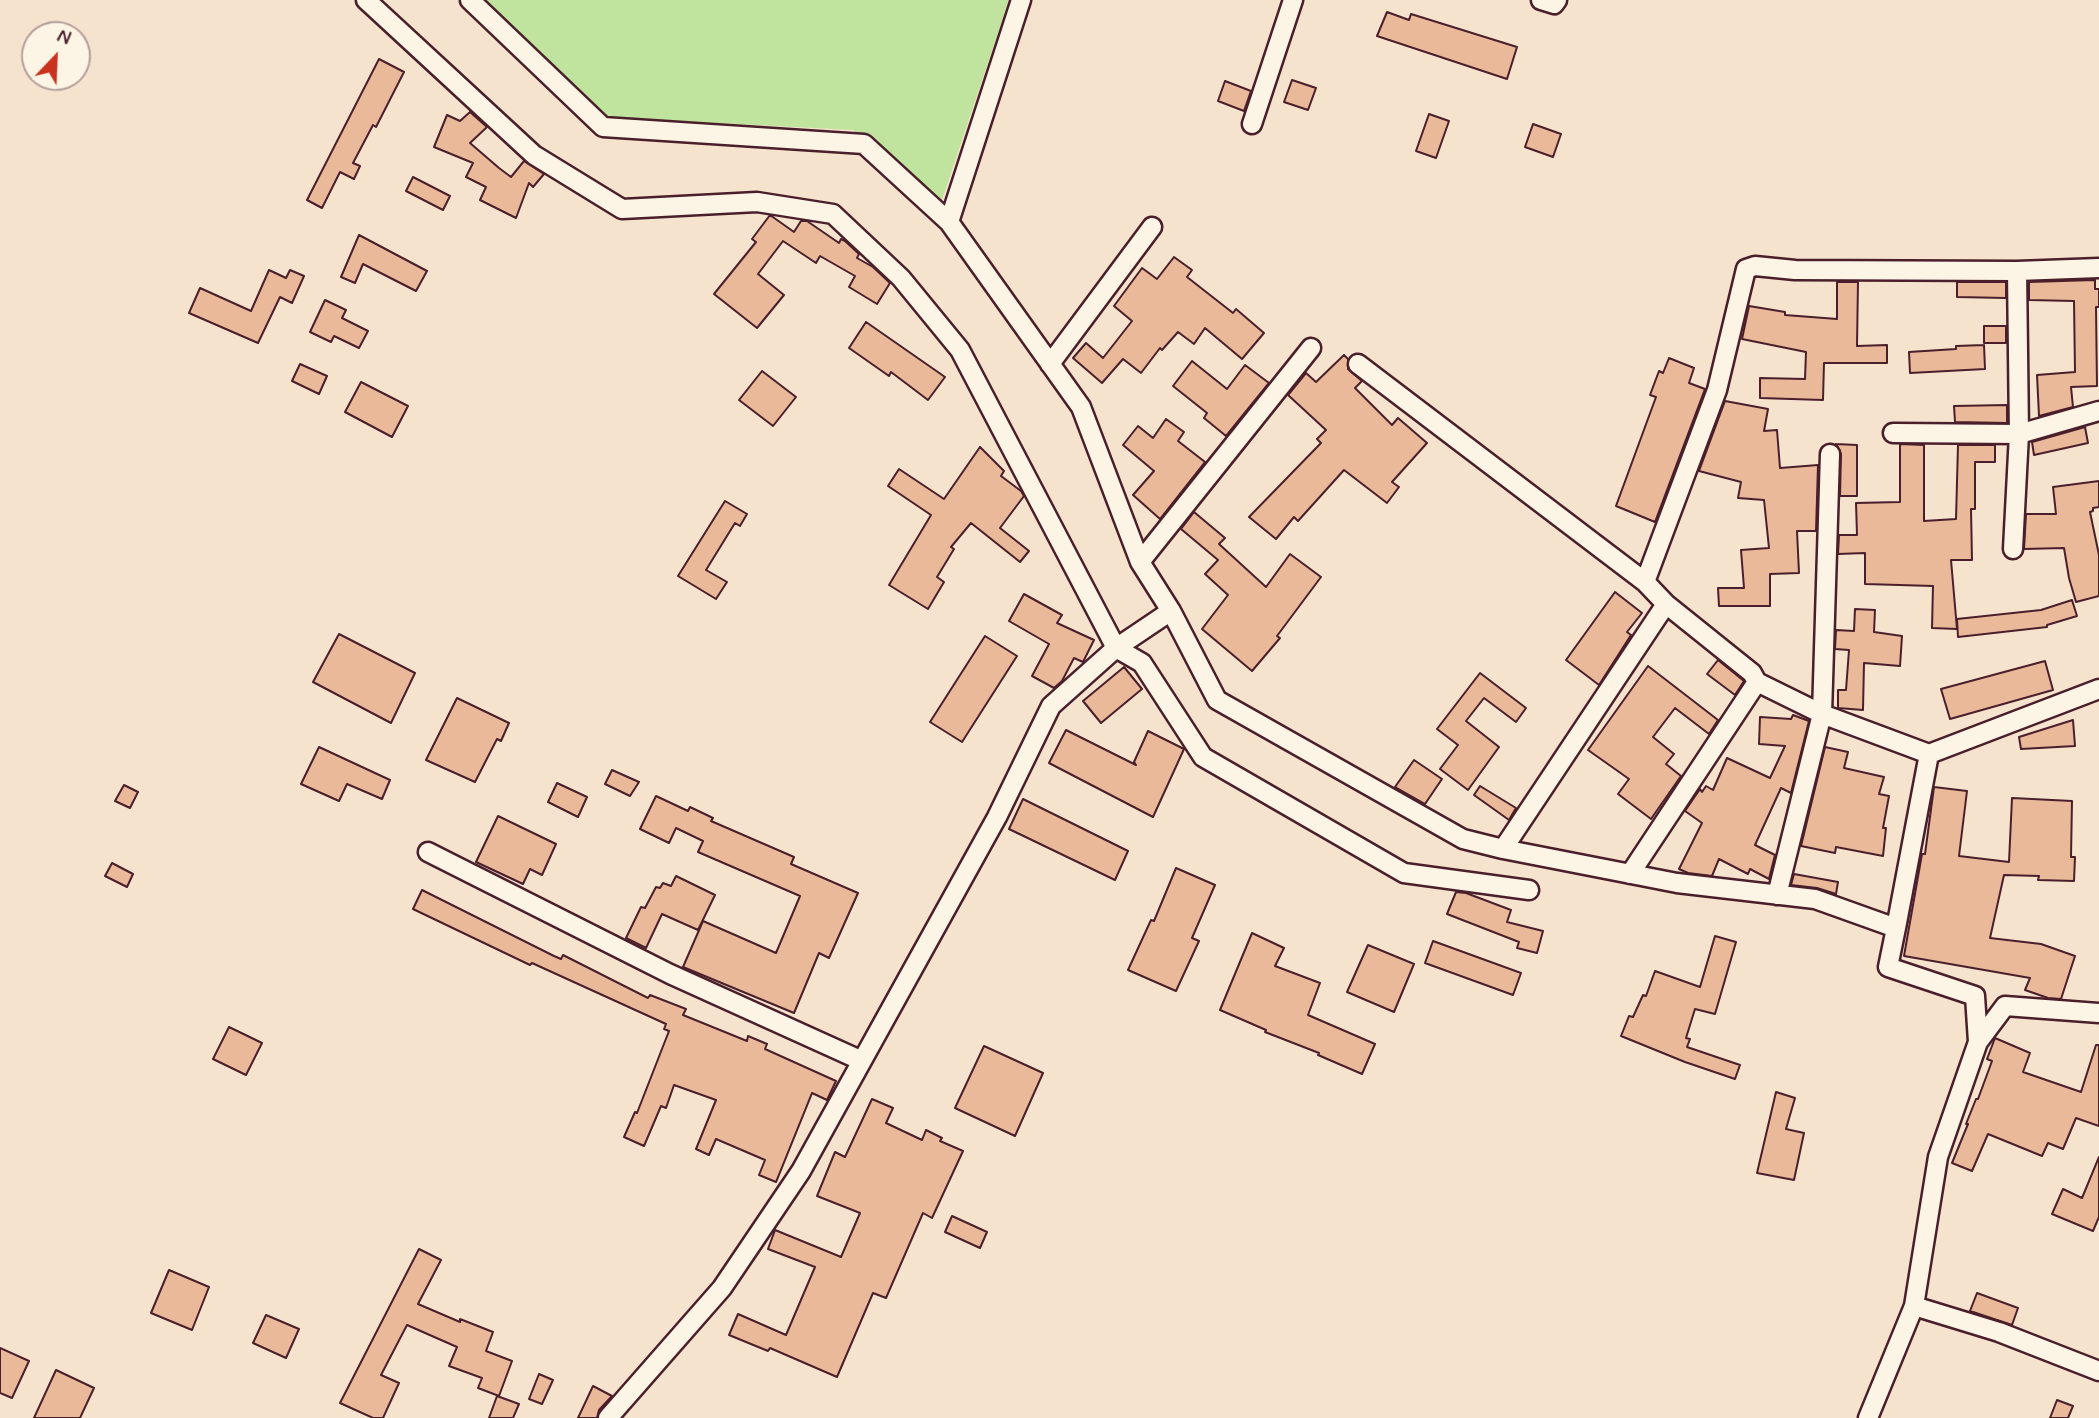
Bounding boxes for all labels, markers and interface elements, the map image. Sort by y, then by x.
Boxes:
north arrow [21,21,91,91]
text: N [53,24,74,52]

